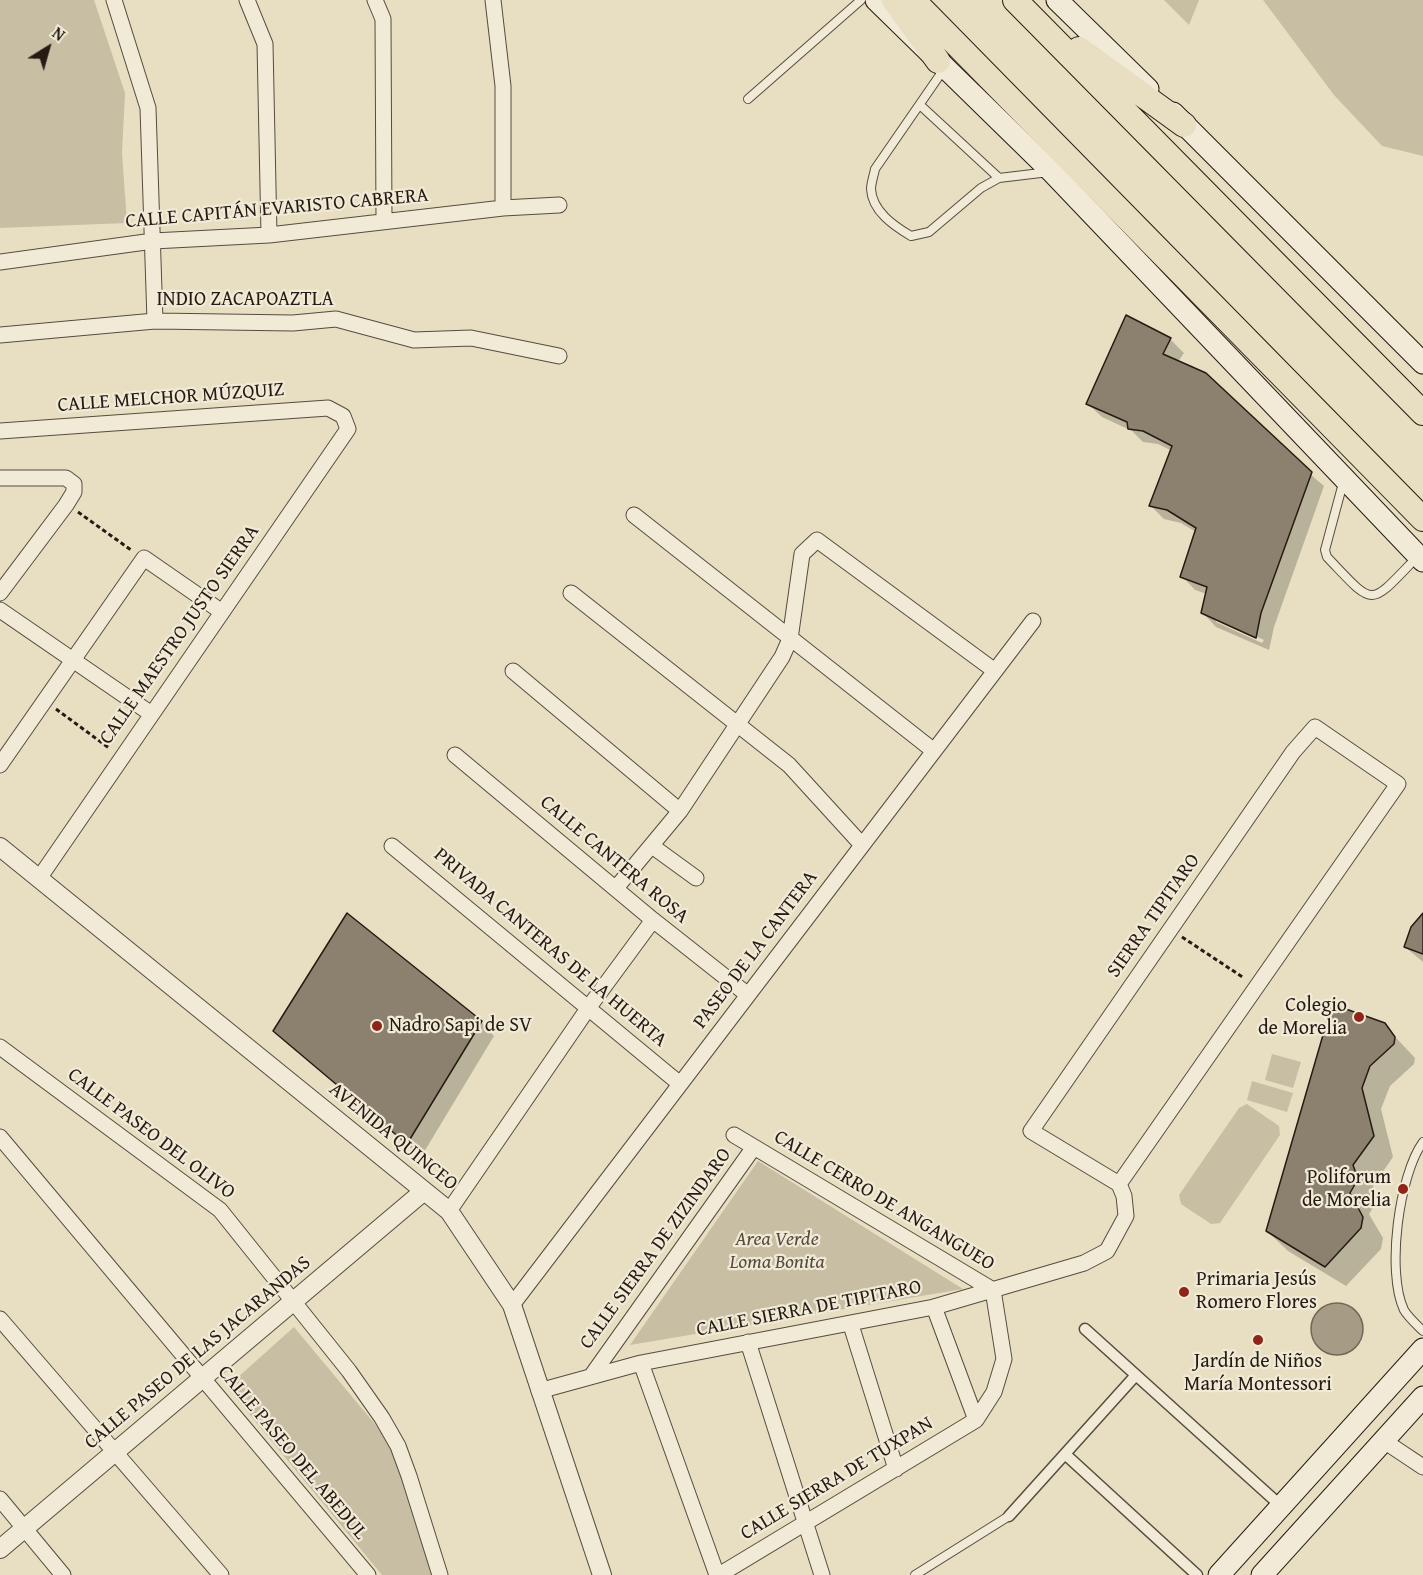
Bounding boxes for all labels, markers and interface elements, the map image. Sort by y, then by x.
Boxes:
north arrow [18,18,78,78]
text: N [47,21,70,46]
street label: CALLE CAPITÁN EVARISTO CABRERA [124,184,430,234]
street label: INDIO ZACAPOAZTLA [156,288,334,312]
street label: CALLE MELCHOR MÚZQUIZ [57,378,285,418]
street label: CALLE MAESTRO JUSTO SIERRA [95,521,265,749]
street label: CALLE CANTERA ROSA [535,791,693,929]
street label: PRIVADA CANTERAS DE LA HUERTA [428,843,672,1053]
street label: SIERRA TIPITARO [1102,849,1206,983]
street label: PASEO DE LA CANTERA [689,866,823,1034]
place label: Colegio de Morelia [1258,994,1347,1041]
marker: Colegio de Morelia [1352,1010,1366,1024]
place label: Nadro Sapi de SV [389,1014,532,1038]
marker: Nadro Sapi de SV [370,1019,384,1033]
street label: CALLE PASEO DEL OLIVO [63,1063,239,1205]
street label: AVENIDA QUINCEO [324,1078,462,1196]
street label: CALLE CERRO DE ANGANGUEO [769,1126,999,1276]
street label: CALLE SIERRA DE ZIZINDARO [575,1144,737,1354]
place label: Poliforum de Morelia [1302,1166,1391,1213]
marker: Poliforum de Morelia [1396,1182,1410,1196]
park label: Area Verde Loma Bonita [729,1228,825,1275]
street label: CALLE PASEO DE LAS JACARANDAS [80,1251,316,1455]
place label: Primaria Jesús Romero Flores [1196,1268,1317,1315]
street label: CALLE SIERRA DE TIPITARO [694,1275,924,1343]
marker: Primaria Jesús Romero Flores [1177,1285,1191,1299]
marker: Jardín de Niños María Montessori [1251,1333,1265,1347]
place label: Jardín de Niños María Montessori [1184,1350,1332,1397]
street label: CALLE PASEO DEL ABEDUL [212,1361,372,1545]
street label: CALLE SIERRA DE TUXPAN [736,1412,938,1546]

